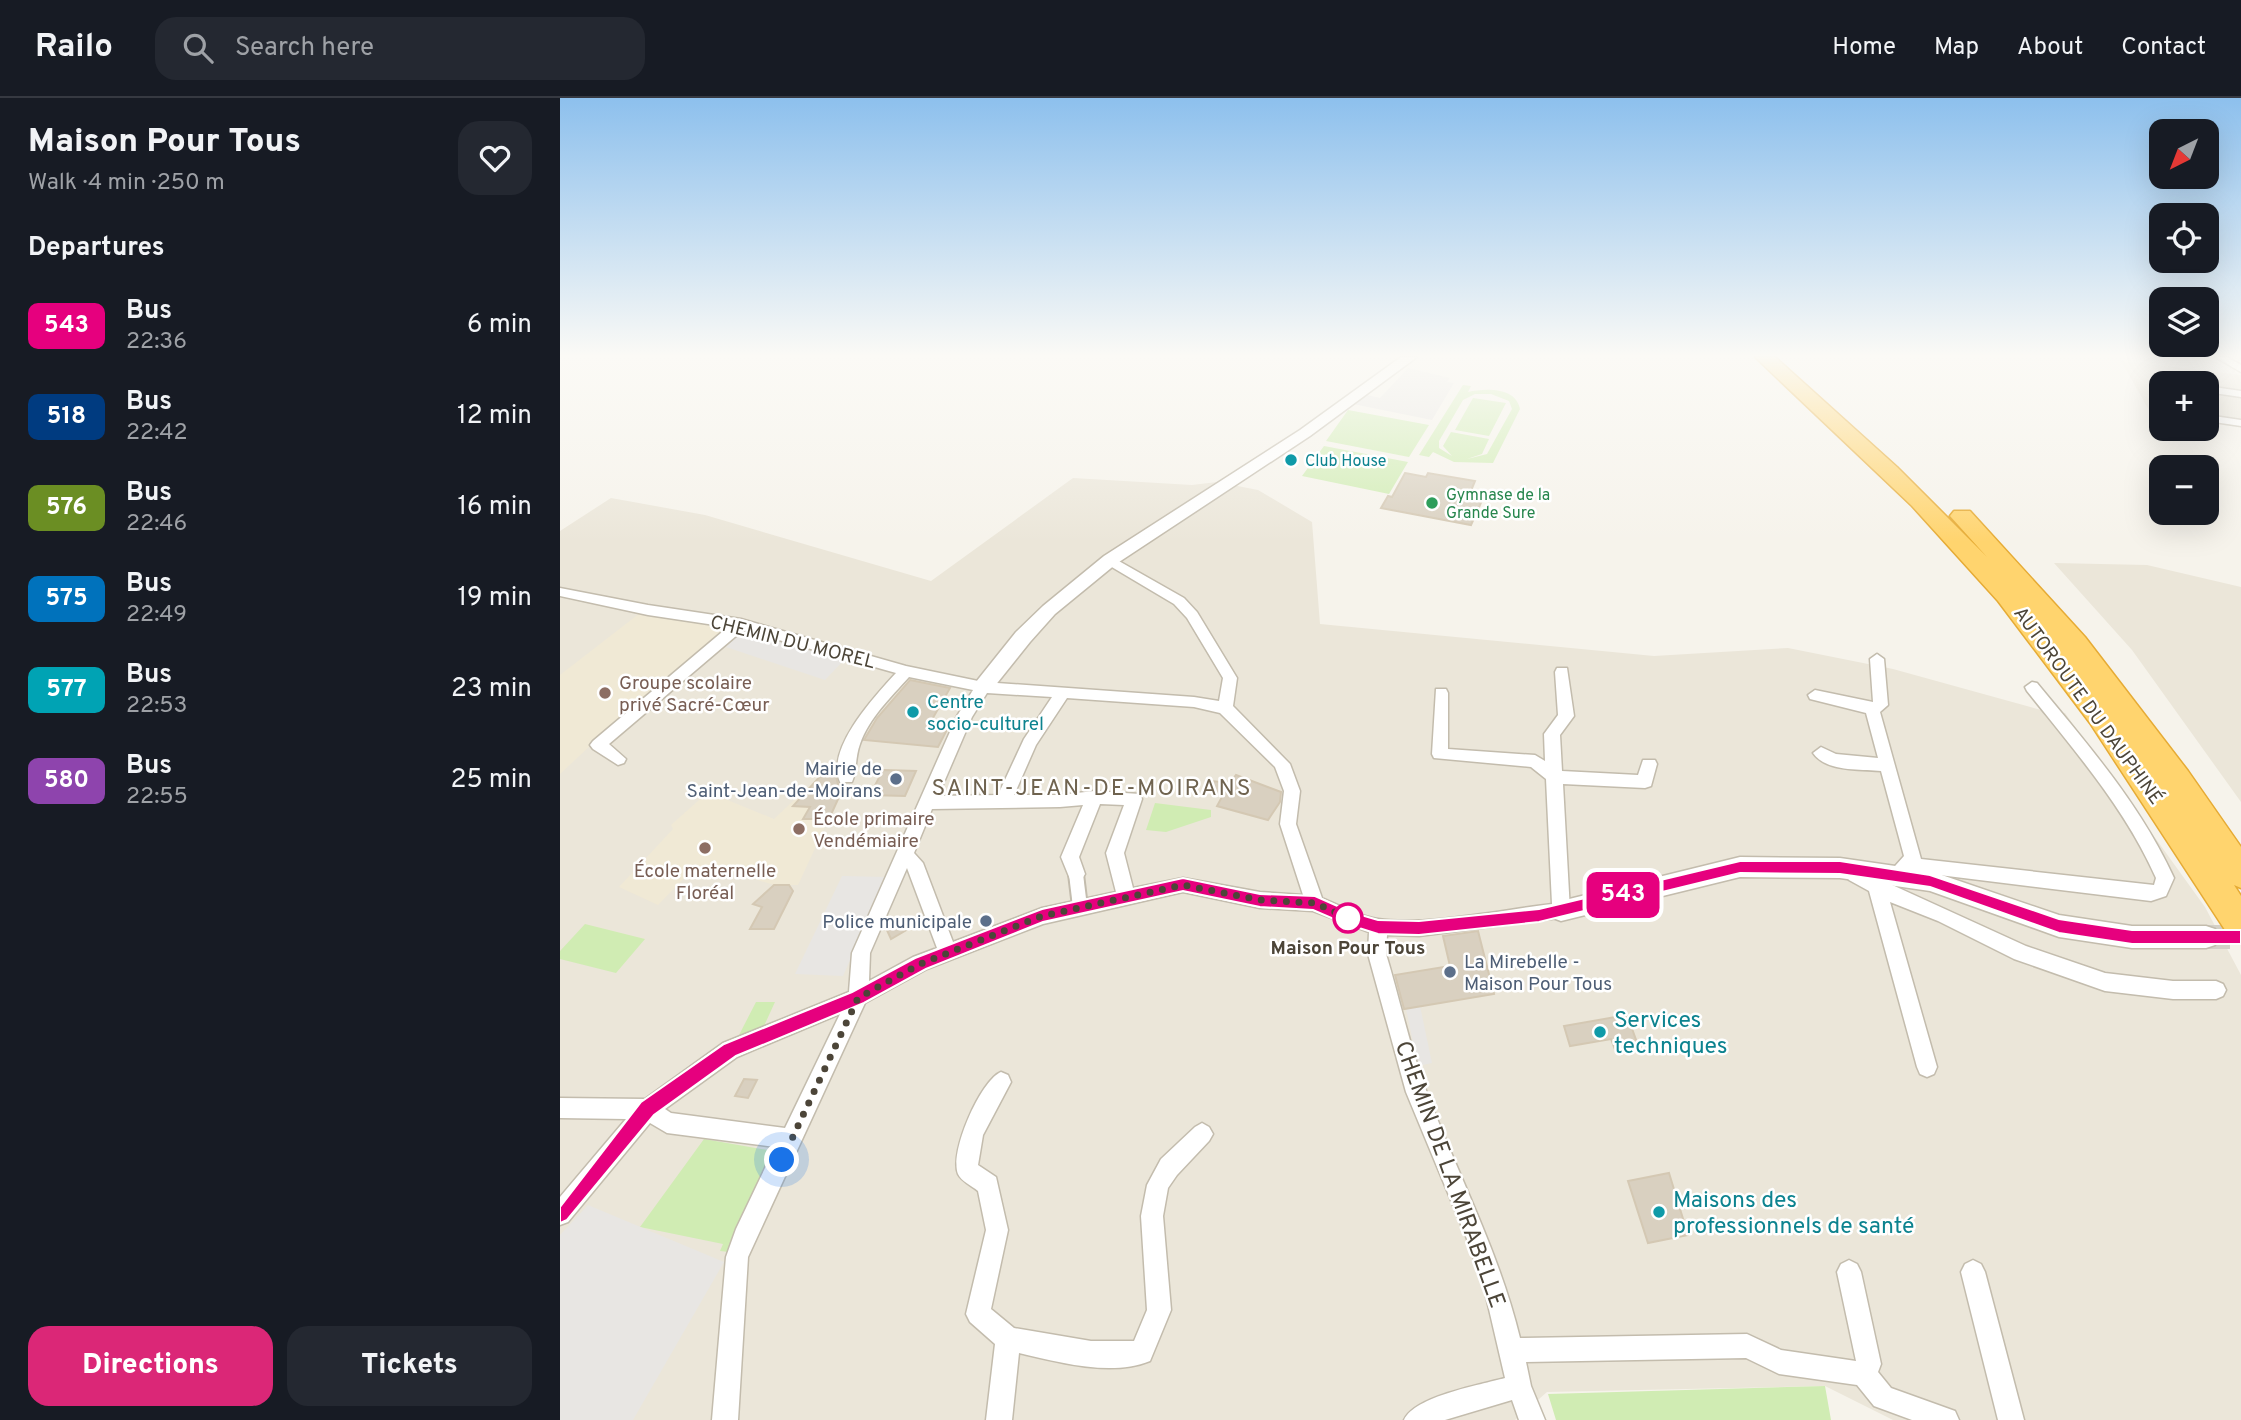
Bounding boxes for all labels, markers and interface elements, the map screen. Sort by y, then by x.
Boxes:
search box [155,17,645,80]
text: Railo [35,27,113,69]
icon: search [179,29,217,67]
text: Search here [235,32,374,65]
text: Home [1832,33,1896,63]
text: Map [1934,33,1979,63]
text: About [2017,33,2083,63]
text: Contact [2121,33,2206,63]
north arrow [2149,119,2219,189]
map controls [2149,119,2219,525]
button: heart [458,121,532,195]
text: Maison Pour Tous [28,122,301,164]
text: Walk · 4 min · 250 m [28,169,225,198]
button: locate [2149,203,2219,273]
text: Departures [28,232,165,265]
button: layers [2149,287,2219,357]
text: Bus [126,295,172,328]
text: 6 min [467,309,532,342]
text: 543 [44,311,89,341]
text: 22:36 [126,328,187,357]
button: + [2149,371,2219,441]
text: Bus [126,386,172,419]
text: 12 min [457,400,532,433]
text: 518 [47,402,86,432]
text: 22:42 [126,419,188,448]
marker: Club House [1283,452,1299,468]
place label: Club House [1305,452,1386,472]
button: − [2149,455,2219,525]
text: Bus [126,477,172,510]
place label: Gymnase de la Grande Sure [1446,486,1550,524]
text: 16 min [457,491,532,524]
text: 576 [46,493,87,523]
marker: Gymnase de la Grande Sure [1424,495,1440,511]
text: 22:46 [126,510,187,539]
text: Bus [126,568,172,601]
text: 19 min [457,582,532,615]
text: 575 [45,584,88,614]
text: 22:49 [126,601,187,630]
street label: AUTOROUTE DU DAUPHINÉ [2007,602,2168,810]
street label: CHEMIN DU MOREL [708,611,878,675]
text: Bus [126,659,172,692]
place label: Groupe scolaire privé Sacré-Cœur [619,672,770,718]
text: 23 min [451,673,532,706]
text: 577 [46,675,87,705]
marker: Groupe scolaire privé Sacré-Cœur [597,685,613,701]
place label: Centre socio-culturel [927,691,1044,737]
text: 22:53 [126,692,187,721]
marker: Centre socio-culturel [905,704,921,720]
text: Bus [126,750,172,783]
place label: Mairie de Saint-Jean-de-Moirans [687,758,882,804]
text: 25 min [451,764,532,797]
text: 580 [44,766,89,796]
marker: Mairie de Saint-Jean-de-Moirans [888,771,904,787]
district label: SAINT-JEAN-DE-MOIRANS [931,775,1253,804]
text: 22:55 [126,783,188,812]
place label: École primaire Vendémiaire [813,807,935,854]
marker: École primaire Vendémiaire [791,821,807,837]
marker: École maternelle Floréal [697,840,713,856]
place label: École maternelle Floréal [634,859,776,906]
line badge: 543 [1583,872,1663,918]
text: 543 [1601,880,1645,910]
marker: Maison Pour Tous [1333,903,1363,933]
place label: Police municipale [822,911,972,935]
marker: Police municipale [978,913,994,929]
place label: Maison Pour Tous [1271,937,1425,961]
place label: La Mirebelle - Maison Pour Tous [1464,951,1612,997]
marker: La Mirebelle - Maison Pour Tous [1442,964,1458,980]
place label: Services techniques [1614,1007,1728,1062]
marker: Services techniques [1592,1024,1608,1040]
street label: CHEMIN DE LA MIRABELLE [1387,1038,1510,1312]
your location [764,1142,799,1177]
place label: Maisons des professionnels de santé [1673,1187,1914,1242]
marker: Maisons des professionnels de santé [1651,1204,1667,1220]
button: Directions [28,1326,273,1406]
button: Tickets [287,1326,532,1406]

